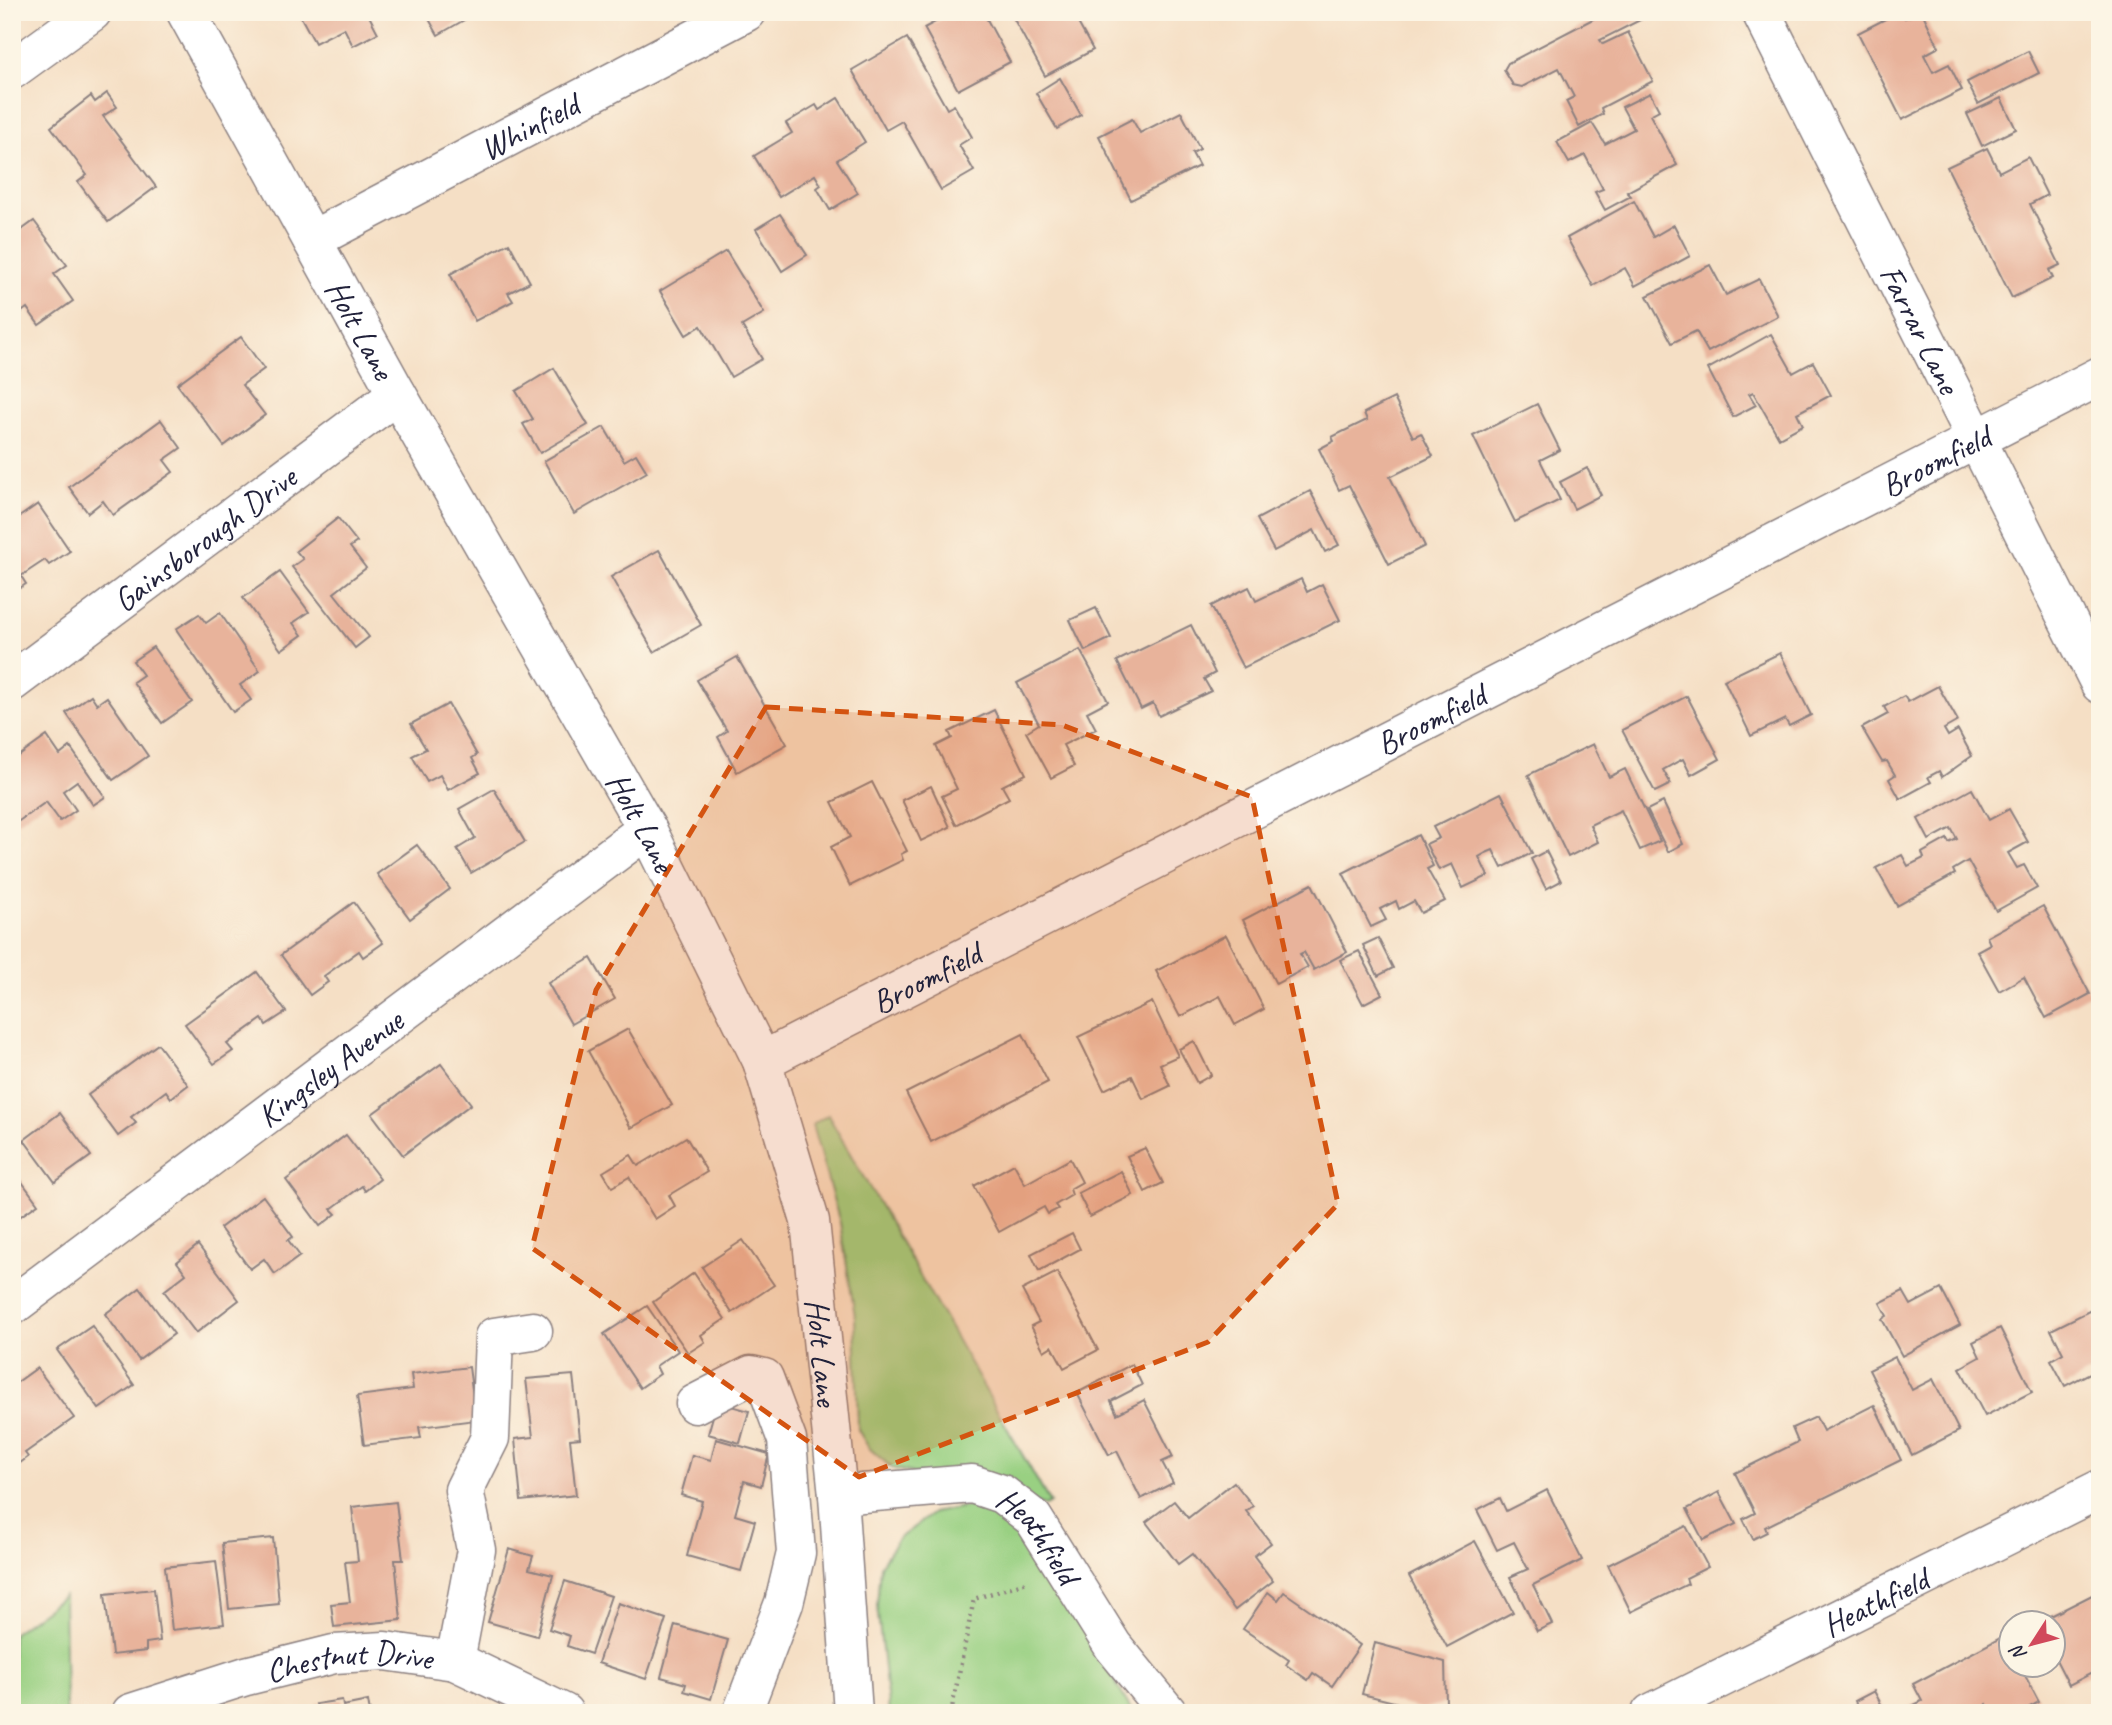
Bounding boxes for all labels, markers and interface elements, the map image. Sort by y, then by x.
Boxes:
street label: Whinfield [473,81,590,170]
street label: Farrar Lane [1870,258,1971,403]
street label: Holt Lane [316,272,406,389]
street label: Broomfield [1874,414,2002,507]
street label: Gainsborough Drive [105,455,307,621]
street label: Broomfield [1369,672,1497,765]
street label: Holt Lane [597,764,686,881]
street label: Broomfield [865,930,992,1023]
street label: Kingsley Avenue [249,999,413,1137]
street label: Holt Lane [796,1297,849,1410]
street label: Heathfield [988,1478,1091,1596]
street label: Heathfield [1815,1556,1940,1646]
north arrow [1996,1610,2066,1680]
street label: Chestnut Drive [261,1630,437,1692]
text: N [2004,1639,2032,1665]

